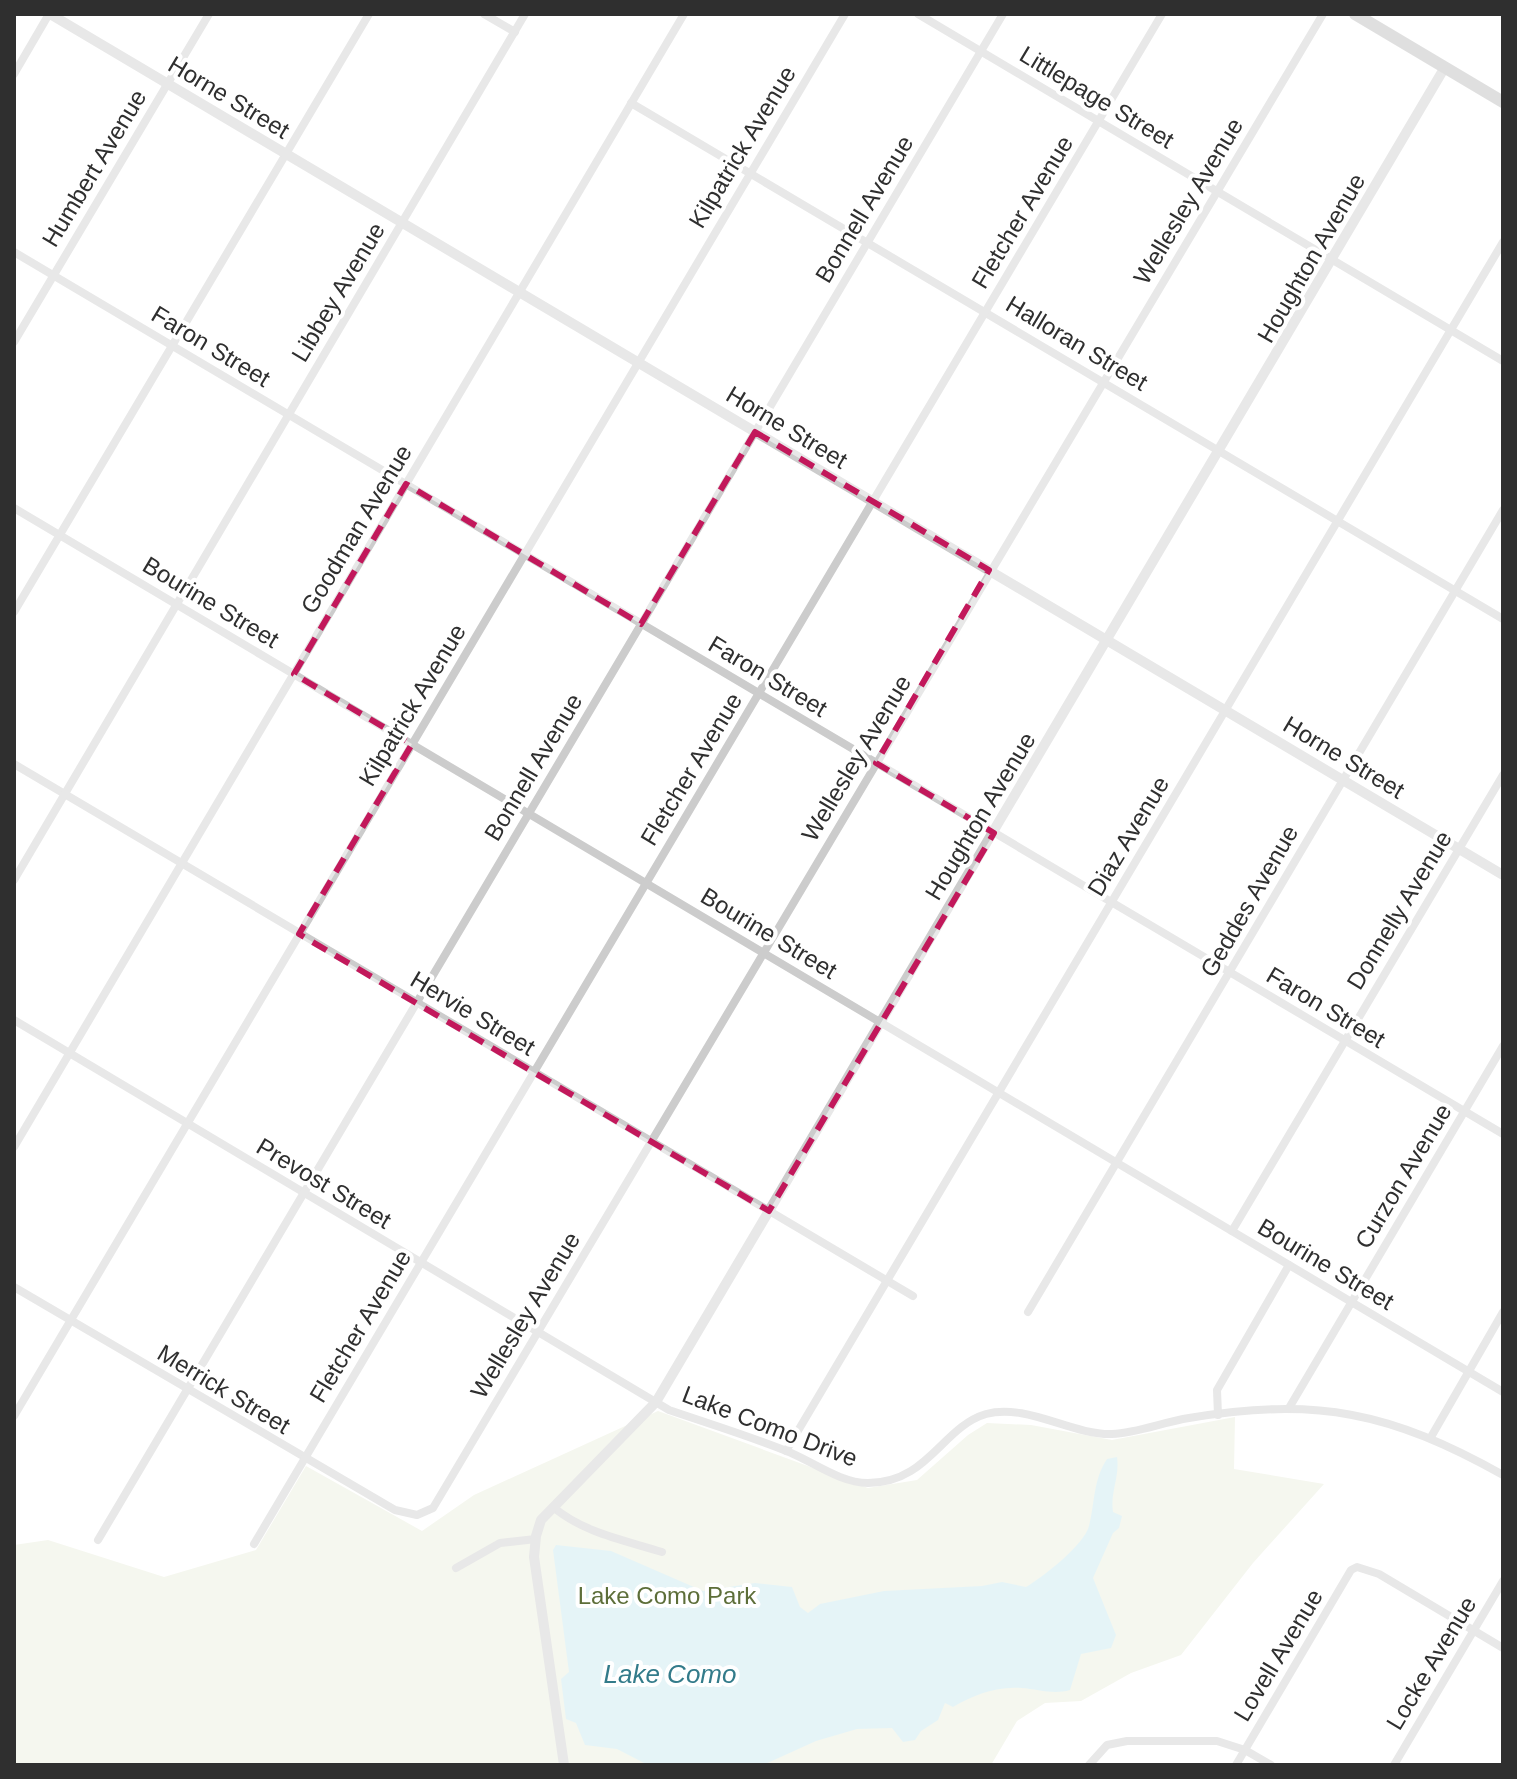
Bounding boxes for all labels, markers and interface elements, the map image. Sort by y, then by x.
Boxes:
street label: Littlepage Street [1015,40,1179,154]
street label: Horne Street [164,50,295,144]
street label: Kilpatrick Avenue [683,61,801,233]
street label: Humbert Avenue [37,85,151,251]
street label: Wellesley Avenue [1128,113,1248,289]
street label: Bonnell Avenue [810,131,918,287]
street label: Fletcher Avenue [966,131,1078,293]
street label: Houghton Avenue [1252,169,1370,347]
street label: Libbey Avenue [286,218,390,366]
street label: Halloran Street [1001,290,1153,396]
street label: Faron Street [147,300,275,392]
street label: Horne Street [722,380,853,474]
street label: Goodman Avenue [295,440,417,618]
street label: Bourine Street [138,551,284,653]
street label: Kilpatrick Avenue [353,619,471,791]
street label: Faron Street [704,630,832,722]
street label: Wellesley Avenue [796,670,916,846]
street label: Fletcher Avenue [635,688,747,850]
street label: Bonnell Avenue [479,689,587,845]
street label: Horne Street [1279,710,1410,804]
street label: Houghton Avenue [919,727,1041,905]
street label: Diaz Avenue [1082,771,1174,901]
street label: Geddes Avenue [1195,820,1303,982]
street label: Donnelly Avenue [1341,826,1457,994]
street label: Bourine Street [696,882,842,984]
street label: Faron Street [1262,961,1390,1053]
street label: Hervie Street [406,965,540,1061]
street label: Curzon Avenue [1349,1099,1457,1253]
street label: Prevost Street [252,1132,396,1234]
street label: Bourine Street [1253,1213,1399,1315]
street label: Wellesley Avenue [465,1227,585,1403]
street label: Fletcher Avenue [304,1245,416,1407]
street label: Merrick Street [153,1339,295,1439]
street label: Lake Como Drive [679,1380,861,1472]
park label: Lake Como Park [578,1582,757,1609]
street label: Lovell Avenue [1228,1584,1328,1726]
street label: Locke Avenue [1381,1592,1481,1734]
water label: Lake Como [604,1659,736,1689]

